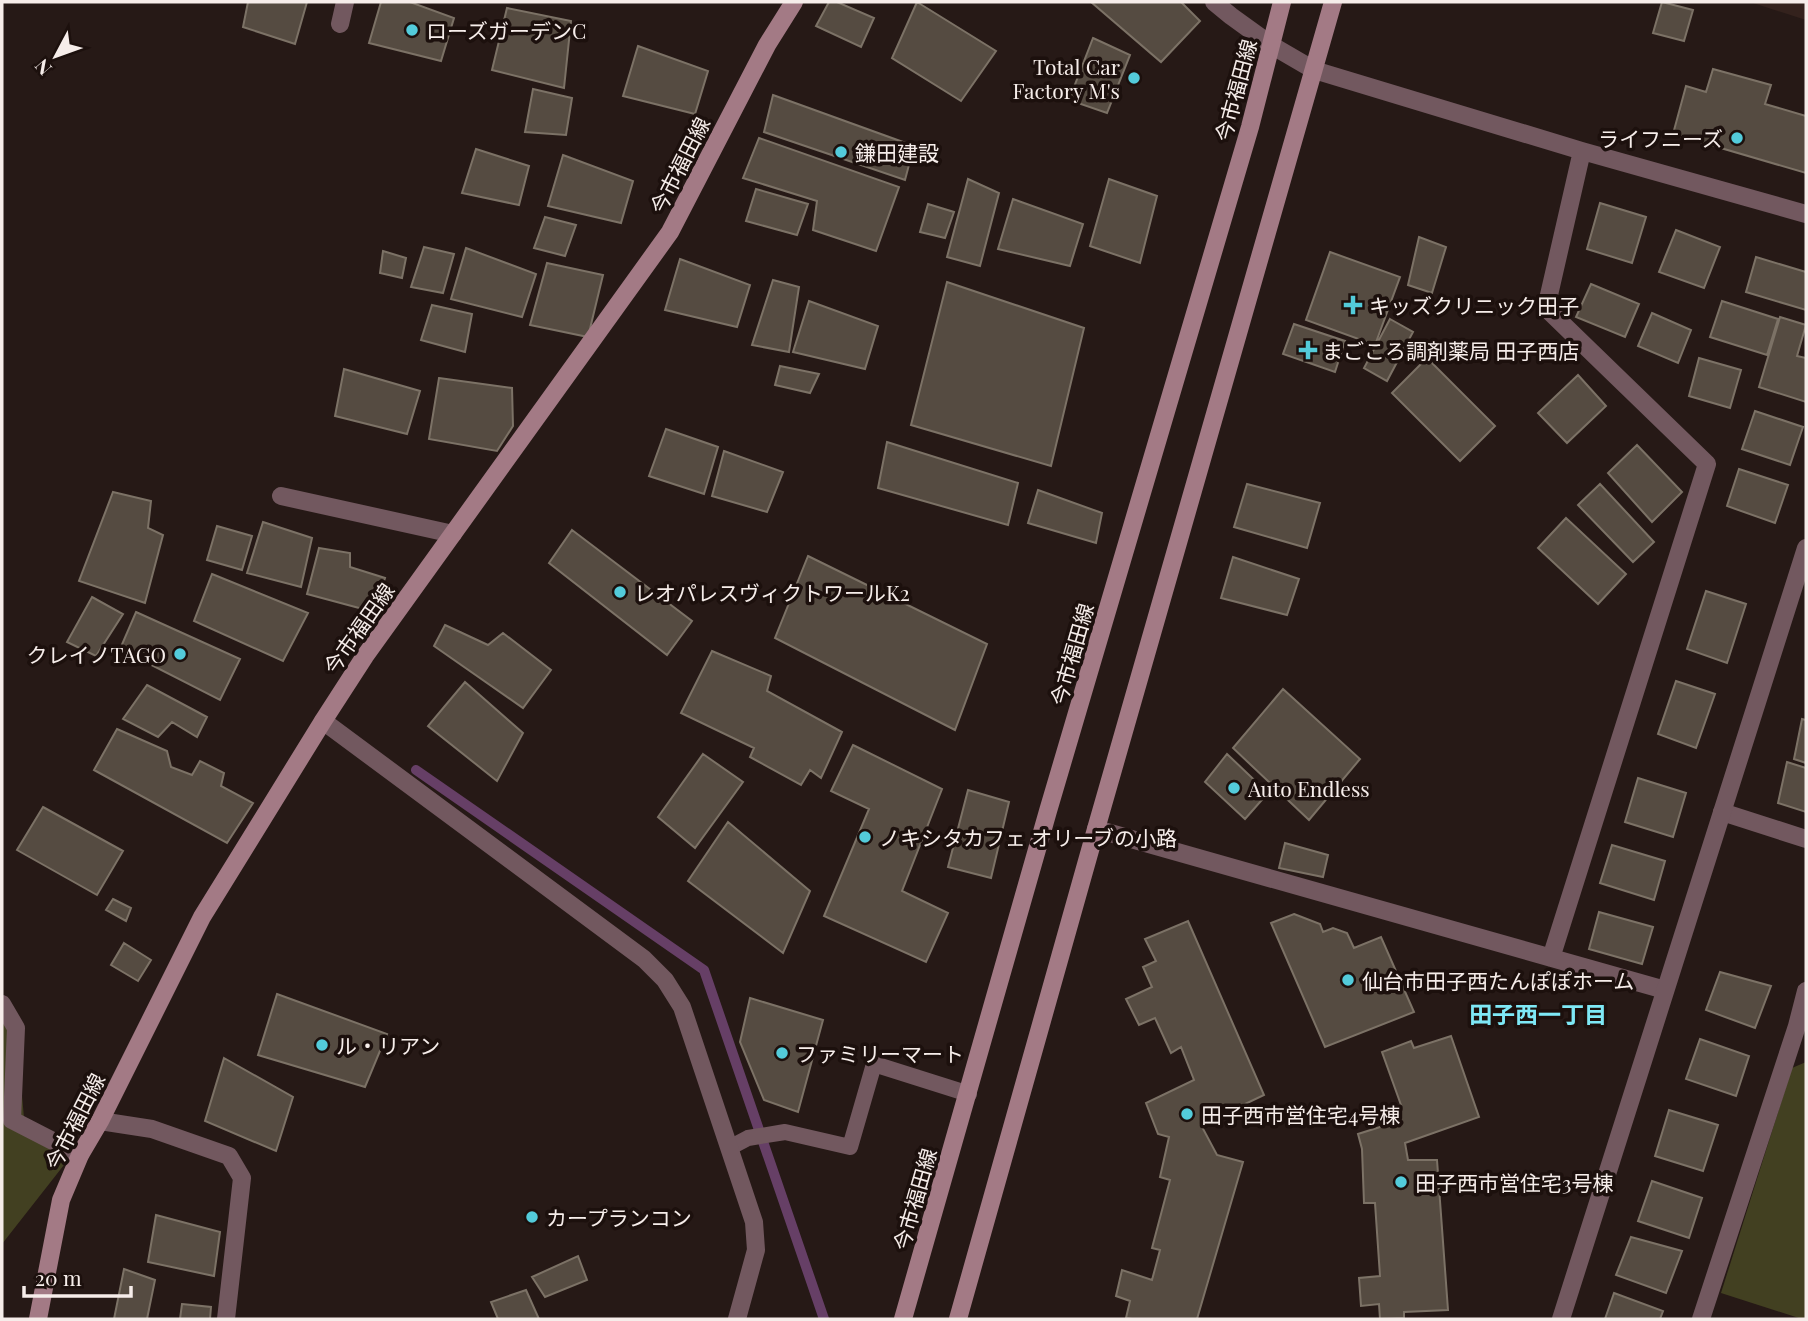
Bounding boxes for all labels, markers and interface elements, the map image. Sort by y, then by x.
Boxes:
place label: ローズガーデンC [426,16,586,44]
north arrow [21,21,91,91]
marker: ローズガーデンC [404,22,420,38]
street label: 今市福田線 [1208,36,1262,144]
place label: Total Car Factory M's [1012,52,1121,104]
text: N [28,54,57,82]
marker: Total Car Factory M's [1126,70,1142,86]
street label: 今市福田線 [643,112,715,218]
place label: ライフニーズ [1598,124,1723,152]
marker: ライフニーズ [1729,130,1745,146]
place label: 鎌田建設 [855,138,939,166]
marker: 鎌田建設 [833,144,849,160]
place label: キッズクリニック田子 [1369,291,1579,319]
marker: キッズクリニック田子 [1343,295,1363,315]
place label: まごころ調剤薬局 田子西店 [1322,336,1579,364]
marker: まごころ調剤薬局 田子西店 [1300,342,1316,358]
street label: 今市福田線 [316,577,400,679]
place label: レオパレスヴィクトワールK2 [634,578,910,606]
marker: レオパレスヴィクトワールK2 [612,584,628,600]
street label: 今市福田線 [1043,600,1099,708]
place label: クレイノTAGO [27,640,166,668]
marker: クレイノTAGO [172,646,188,662]
place label: Auto Endless [1247,774,1370,802]
marker: Auto Endless [1226,780,1242,796]
place label: ノキシタカフェ オリーブの小路 [879,823,1177,851]
marker: ノキシタカフェ オリーブの小路 [857,829,873,845]
place label: 仙台市田子西たんぽぽホーム [1362,966,1634,994]
marker: 仙台市田子西たんぽぽホーム [1340,972,1356,988]
district label: 田子西一丁目 [1469,998,1607,1029]
place label: ル・リアン [336,1031,440,1059]
marker: ル・リアン [314,1037,330,1053]
place label: ファミリーマート [796,1039,964,1067]
marker: ファミリーマート [774,1045,790,1061]
street label: 今市福田線 [38,1068,110,1174]
place label: 田子西市営住宅4号棟 [1201,1100,1400,1128]
marker: 田子西市営住宅4号棟 [1179,1106,1195,1122]
street label: 今市福田線 [886,1145,942,1253]
place label: 田子西市営住宅3号棟 [1415,1168,1613,1196]
marker: 田子西市営住宅3号棟 [1393,1174,1409,1190]
place label: カープランコン [546,1203,692,1231]
marker: カープランコン [524,1209,540,1225]
scale bar [24,1254,131,1298]
text: 20 m [35,1263,82,1291]

